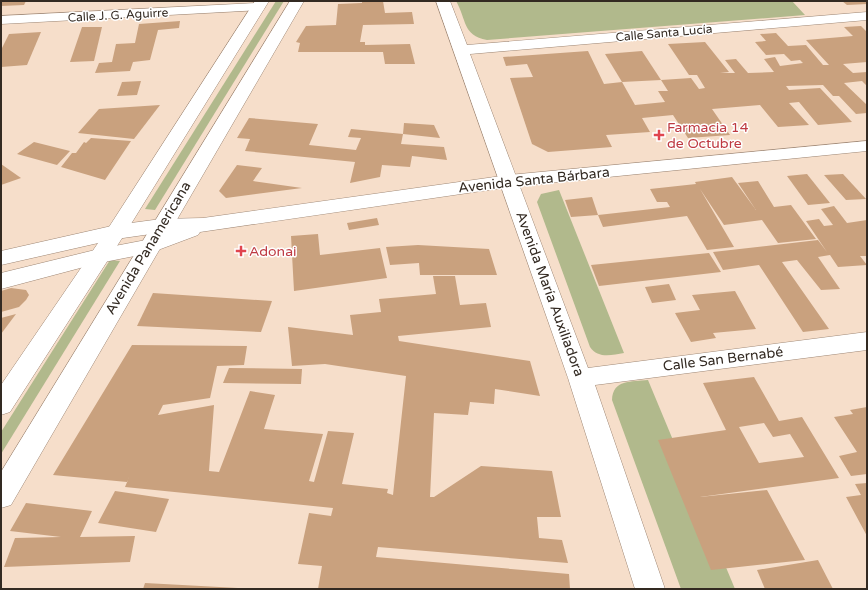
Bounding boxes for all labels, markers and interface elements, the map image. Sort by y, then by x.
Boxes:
street label: Calle J. G. Aguirre [67,5,169,25]
street label: Calle Santa Lucía [615,22,713,44]
place label: Farmacia 14 de Octubre [667,119,749,152]
marker: Farmacia 14 de Octubre [654,130,664,140]
street label: Avenida Santa Bárbara [457,164,611,196]
street label: Avenida Panamericana [102,178,194,318]
street label: Avenida María Auxiliadora [512,209,588,379]
place label: Adonai [249,243,297,260]
marker: Adonai [236,246,246,256]
street label: Calle San Bernabé [662,343,784,375]

